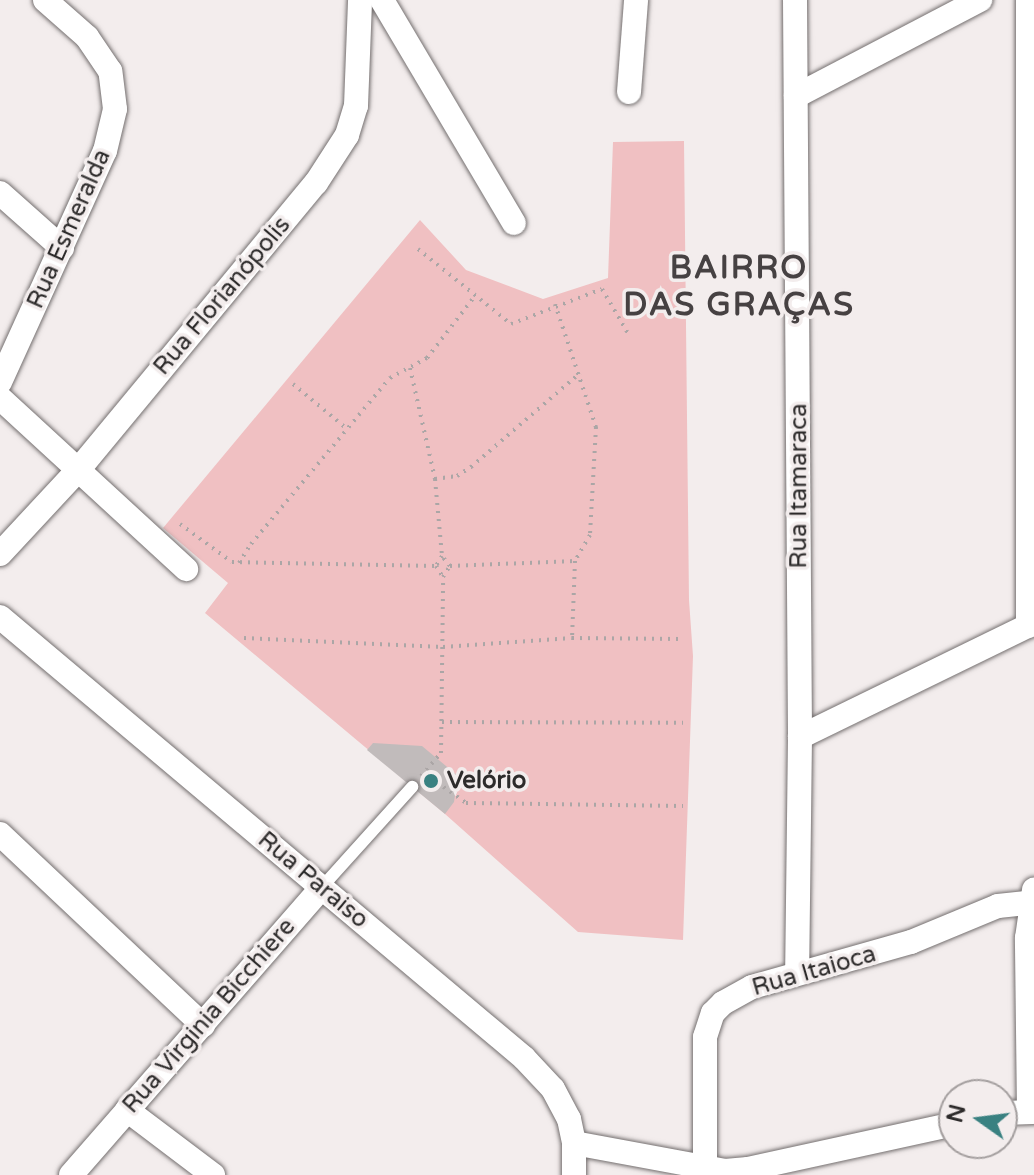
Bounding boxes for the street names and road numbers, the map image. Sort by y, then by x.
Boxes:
street label: Rua Esmeralda [21,145,117,313]
street label: Rua Florianópolis [147,211,297,381]
street label: Rua Itamaraca [785,403,813,569]
street label: Rua Paraiso [252,826,374,934]
street label: Rua Virginia Bicchiere [117,913,301,1119]
street label: Rua Itaioca [749,940,879,1002]

